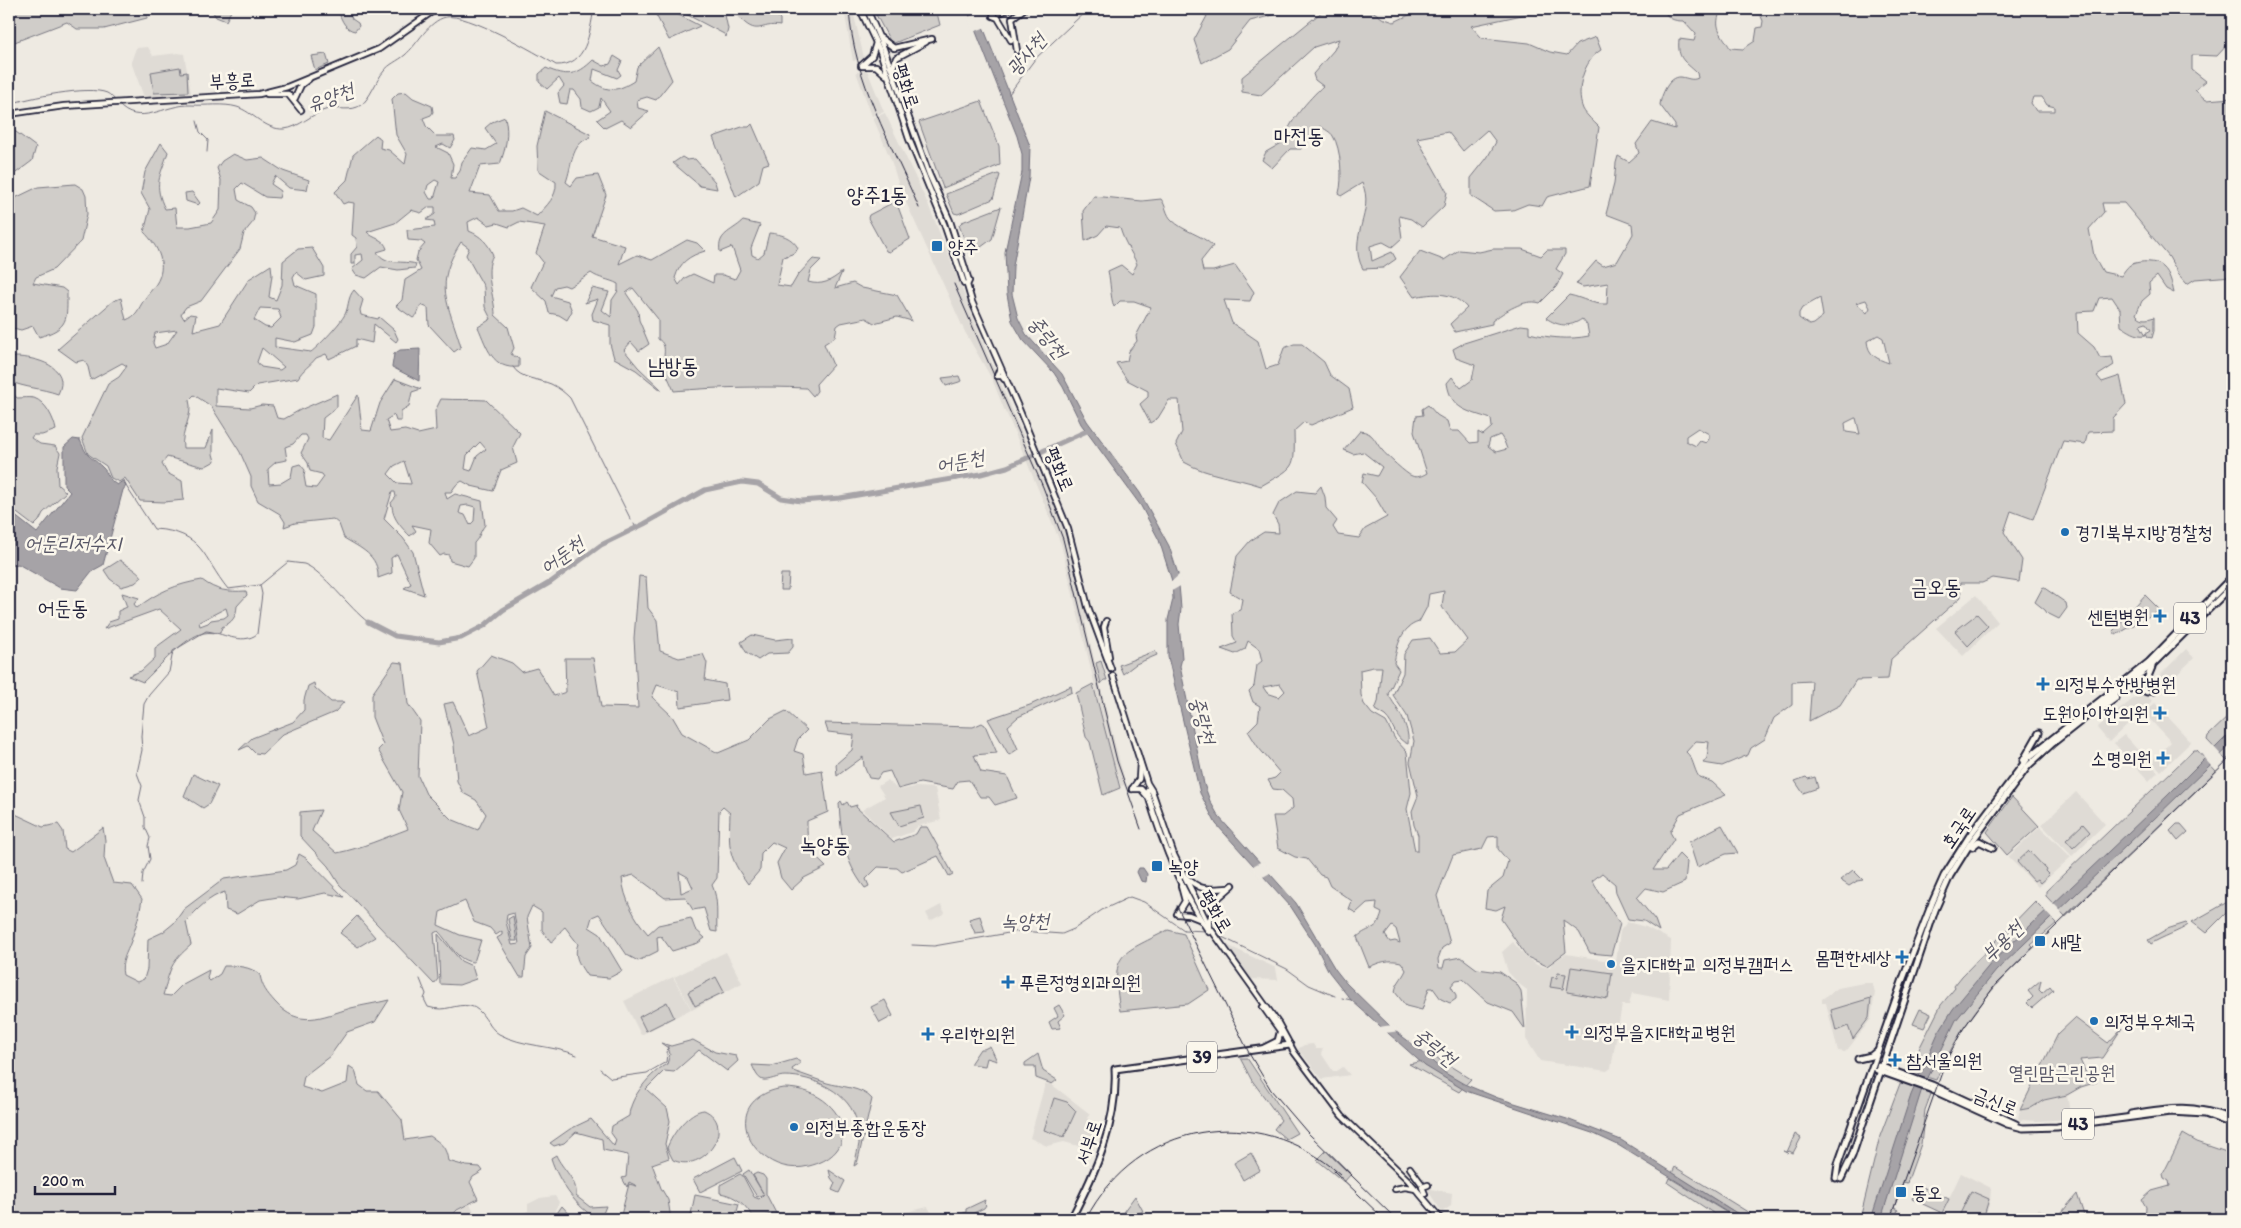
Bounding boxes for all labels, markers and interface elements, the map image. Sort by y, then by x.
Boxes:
water label: 광사천 [1001,26,1052,80]
street label: 평화로 [888,61,925,112]
street label: 부흥로 [209,68,256,93]
water label: 유양천 [303,77,359,117]
district label: 마전동 [1274,123,1324,148]
district label: 양주1동 [847,182,907,207]
place label: 양주 [948,235,979,258]
marker: 양주 [930,239,944,253]
water label: 중랑천 [1023,311,1074,365]
district label: 남방동 [648,353,698,378]
water label: 어둔천 [934,444,988,477]
street label: 평화로 [1040,444,1079,495]
place label: 경기북부지방경찰청 [2075,521,2213,544]
marker: 경기북부지방경찰청 [2059,526,2071,538]
water label: 어둔천 [535,530,590,579]
water label: 어둔리저수지 [25,531,123,555]
district label: 금오동 [1911,574,1961,599]
district label: 어둔동 [38,595,88,620]
road number: 43 [2174,602,2206,634]
place label: 센텀병원 [2088,605,2149,628]
marker: 센텀병원 [2153,609,2167,623]
place label: 의정부수한방병원 [2054,673,2176,696]
marker: 의정부수한방병원 [2036,677,2050,691]
water label: 중랑천 [1185,694,1221,748]
place label: 도원아이한의원 [2042,702,2149,725]
marker: 도원아이한의원 [2153,706,2167,720]
place label: 소명의원 [2091,747,2152,770]
marker: 소명의원 [2156,751,2170,765]
street label: 호국로 [1936,802,1981,853]
district label: 녹양동 [800,832,850,857]
place label: 녹양 [1168,855,1199,878]
marker: 녹양 [1150,859,1164,873]
street label: 평화로 [1194,886,1237,937]
water label: 녹양천 [1000,908,1051,934]
water label: 부용천 [1976,914,2029,966]
place label: 새말 [2051,930,2082,953]
marker: 새말 [2033,934,2047,948]
place label: 몸편한세상 [1815,946,1891,969]
marker: 몸편한세상 [1895,950,1909,964]
place label: 을지대학교 의정부캠퍼스 [1621,953,1793,976]
marker: 을지대학교 의정부캠퍼스 [1605,958,1617,970]
place label: 푸른정형외과의원 [1019,971,1141,994]
marker: 푸른정형외과의원 [1001,975,1015,989]
place label: 의정부우체국 [2104,1010,2196,1033]
marker: 의정부우체국 [2088,1015,2100,1027]
place label: 의정부을지대학교병원 [1583,1021,1736,1044]
place label: 우리한의원 [939,1023,1015,1046]
water label: 중랑천 [1409,1023,1463,1072]
marker: 의정부을지대학교병원 [1565,1025,1579,1039]
marker: 우리한의원 [921,1027,935,1041]
road number: 39 [1187,1042,1217,1072]
place label: 참서울의원 [1906,1049,1982,1072]
marker: 참서울의원 [1888,1053,1902,1067]
park label: 열린맘근린공원 [2008,1061,2116,1084]
street label: 금신로 [1970,1082,2021,1121]
road number: 43 [2062,1108,2094,1140]
place label: 의정부종합운동장 [804,1116,926,1139]
street label: 서부로 [1070,1117,1107,1168]
marker: 의정부종합운동장 [788,1121,800,1133]
scale bar [35,1163,115,1195]
text: 200 m [42,1172,85,1190]
place label: 동오 [1912,1181,1943,1204]
marker: 동오 [1894,1185,1908,1199]

